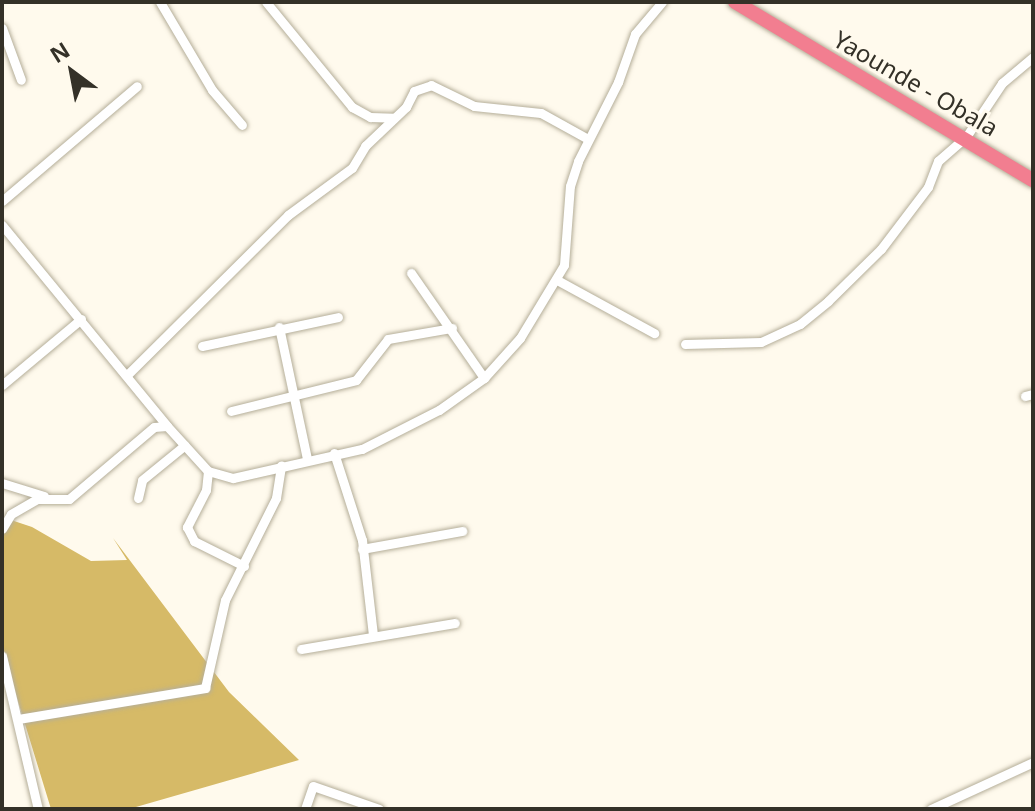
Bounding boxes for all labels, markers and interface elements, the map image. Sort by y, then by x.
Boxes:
street label: Yaounde - Obala [829,24,1003,142]
north arrow [32,32,112,112]
text: N [44,34,75,69]

